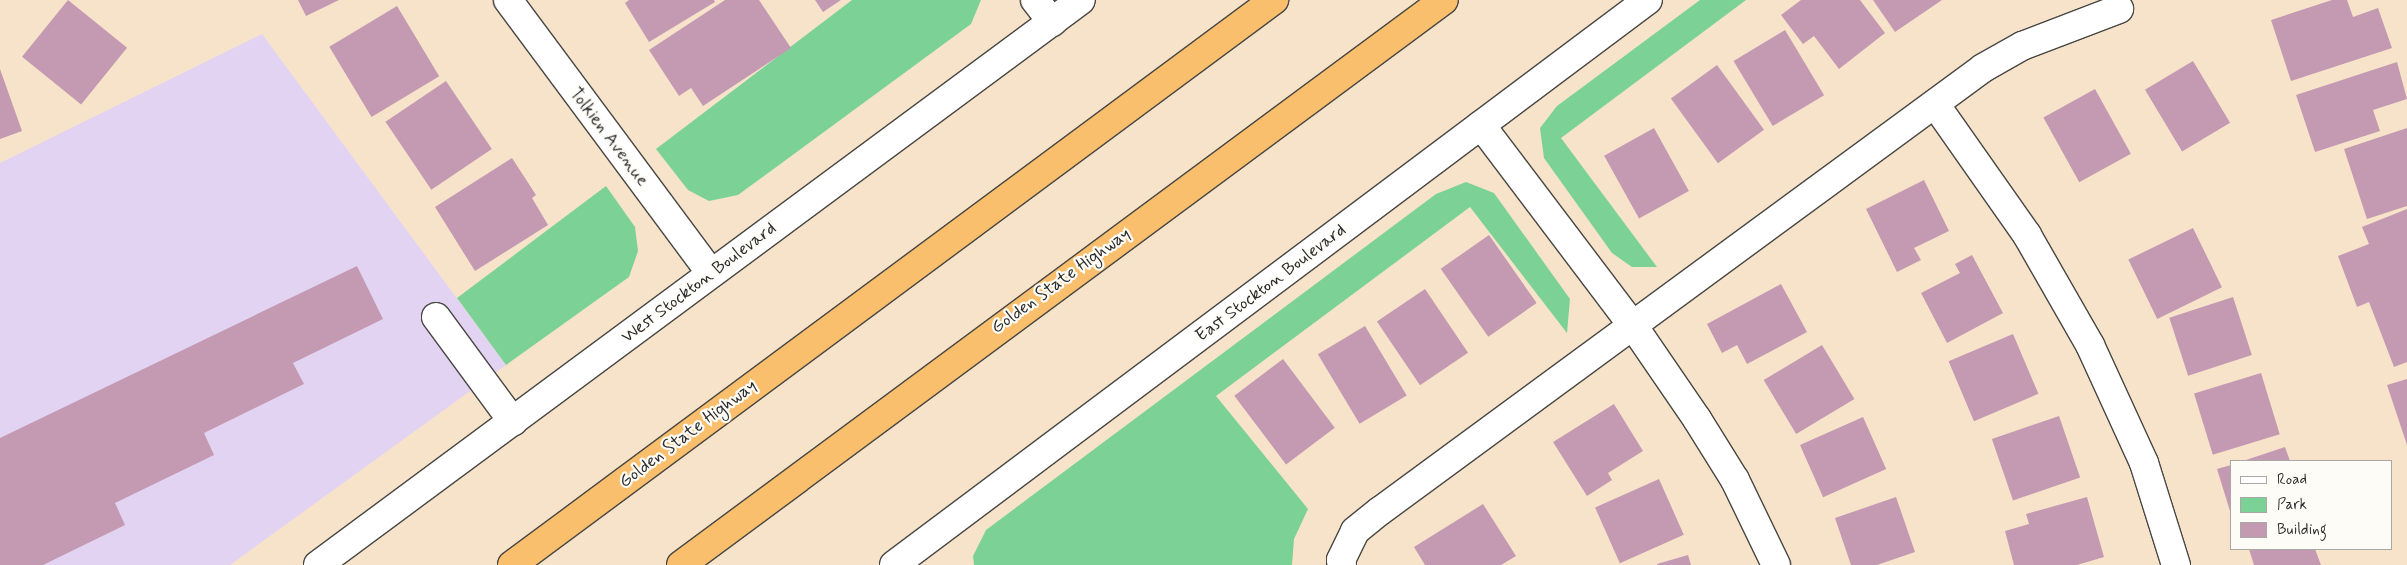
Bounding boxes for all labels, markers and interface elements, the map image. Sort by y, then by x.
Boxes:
street label: Tolkien Avenue [566,86,652,188]
street label: West Stockton Boulevard [618,219,780,347]
street label: East Stockton Boulevard [1193,220,1349,346]
street label: Golden State Highway [988,224,1134,338]
street label: Golden State Highway [616,376,760,492]
legend [2230,460,2392,550]
text: Road [2277,470,2307,490]
text: Park [2277,495,2307,515]
text: Building [2277,520,2327,540]

